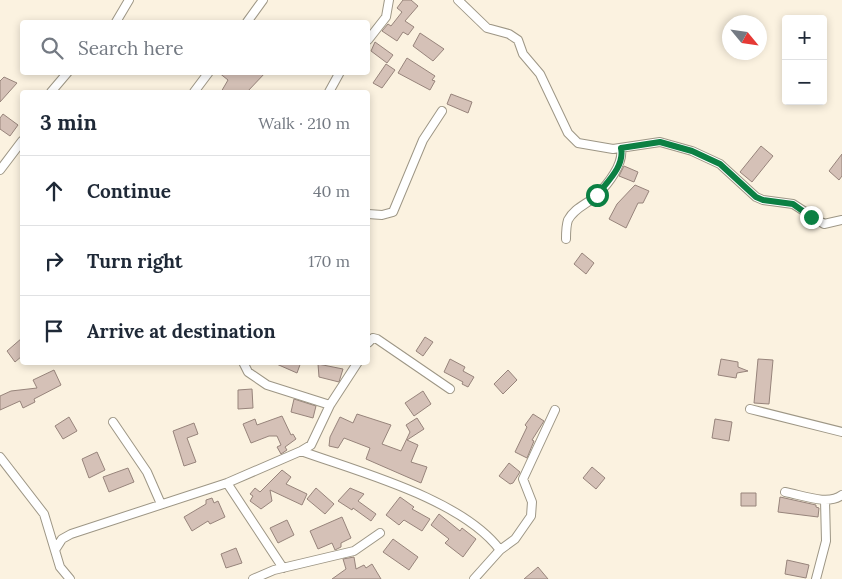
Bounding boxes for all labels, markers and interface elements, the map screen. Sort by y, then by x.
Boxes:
north arrow [722,15,767,60]
map controls [782,15,827,105]
button: + [782,15,827,60]
search box [20,20,370,75]
icon: search [38,34,66,62]
text: Search here [78,36,184,60]
button: − [782,60,827,105]
text: 3 min [40,109,97,136]
text: Walk · 210 m [258,113,350,133]
icon: ahead [40,177,68,205]
text: Continue [87,179,171,203]
text: 40 m [313,181,350,201]
route start [586,184,609,207]
route end [800,206,823,229]
icon: right [40,247,68,275]
text: Turn right [87,249,183,273]
text: 170 m [308,251,350,271]
icon: arrive [40,317,68,345]
text: Arrive at destination [87,319,276,343]

